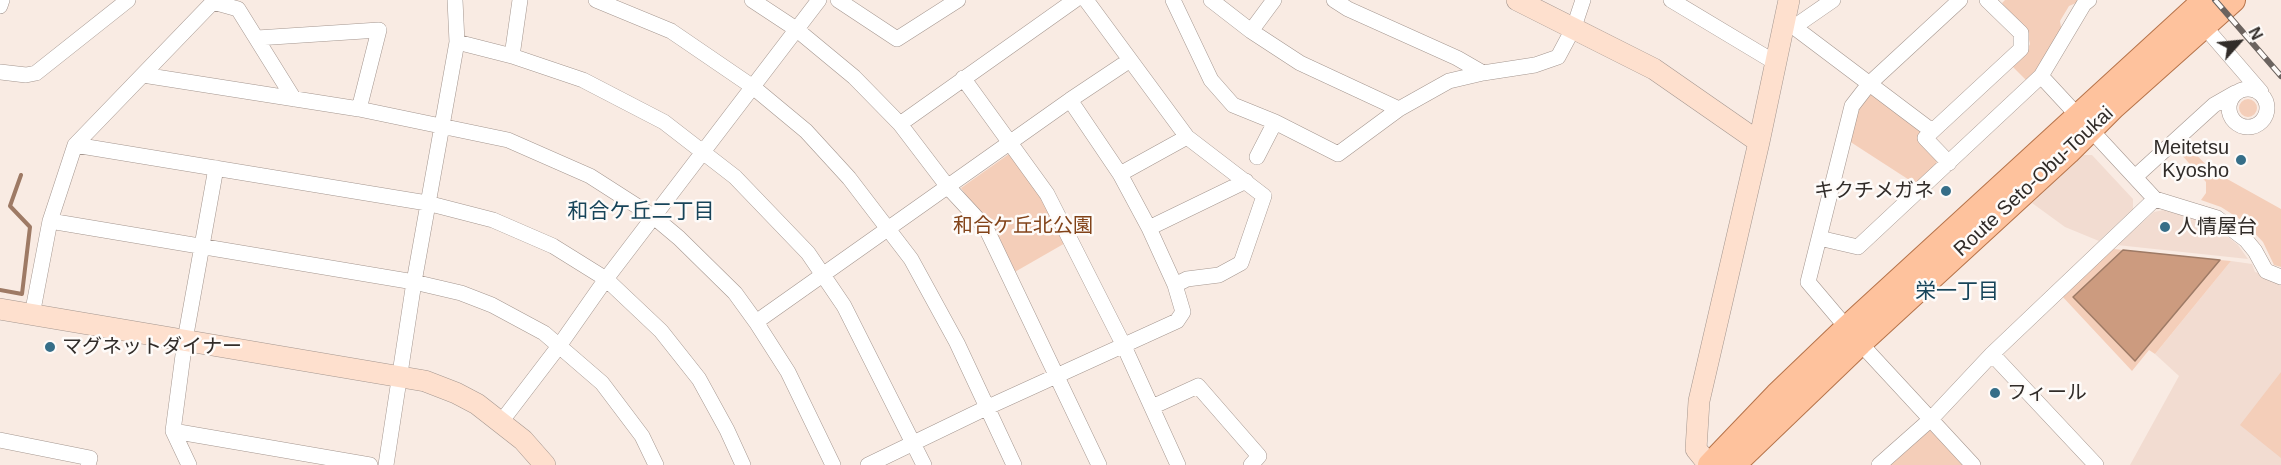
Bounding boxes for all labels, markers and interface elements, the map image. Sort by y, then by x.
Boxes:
north arrow [2209,12,2269,72]
text: N [2245,25,2266,43]
street label: Route Seto-Obu-Toukai [1949,102,2119,262]
place label: Meitetsu Kyosho [2153,136,2229,183]
marker: Meitetsu Kyosho [2234,153,2248,167]
place label: キクチメガネ [1814,179,1934,203]
marker: キクチメガネ [1939,184,1953,198]
district label: 和合ケ丘二丁目 [568,199,714,225]
park label: 和合ケ丘北公園 [953,214,1093,238]
place label: 人情屋台 [2177,215,2257,239]
marker: 人情屋台 [2158,220,2172,234]
district label: 栄一丁目 [1915,279,1999,305]
place label: マグネットダイナー [62,335,242,359]
marker: マグネットダイナー [43,340,57,354]
place label: フィール [2007,381,2087,405]
marker: フィール [1988,386,2002,400]

